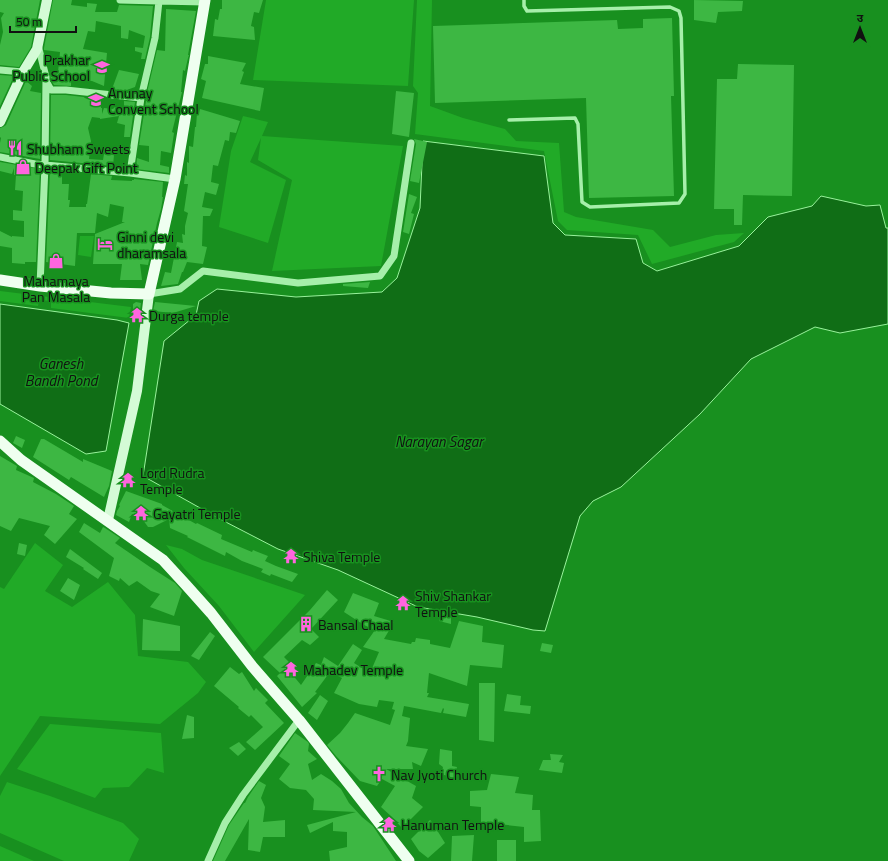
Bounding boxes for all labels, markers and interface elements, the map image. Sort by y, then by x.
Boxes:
scale bar [10,8,76,34]
north arrow [840,8,880,48]
text: उ [857,10,864,26]
text: 50 m [16,12,42,31]
place label: Prakhar Public School [12,49,90,86]
school or university icon: Prakhar Public School [93,58,111,76]
place label: Anunay Convent School [108,82,199,119]
school or university icon: Anunay Convent School [87,91,105,109]
place label: Shubham Sweets [27,138,130,159]
restaurant icon: Shubham Sweets [6,139,24,157]
place label: Deepak Gift Point [35,157,138,178]
shop icon: Deepak Gift Point [14,158,32,176]
place label: Ginni devi dharamsala [117,226,186,263]
hotel icon: Ginni devi dharamsala [96,235,114,253]
shop icon: Mahamaya Pan Masala [47,252,65,270]
place label: Mahamaya Pan Masala [22,270,90,307]
place label: Durga temple [149,305,229,326]
temple icon: Durga temple [128,306,146,324]
water label: Ganesh Bandh Pond [25,352,99,392]
water label: Narayan Sagar [395,430,485,453]
place label: Lord Rudra Temple [140,462,204,499]
temple icon: Lord Rudra Temple [119,471,137,489]
place label: Gayatri Temple [153,503,241,524]
temple icon: Gayatri Temple [132,504,150,522]
place label: Shiva Temple [303,546,380,567]
temple icon: Shiva Temple [282,547,300,565]
place label: Shiv Shankar Temple [415,585,491,622]
temple icon: Shiv Shankar Temple [394,594,412,612]
place label: Bansal Chaal [318,614,393,635]
building icon: Bansal Chaal [297,615,315,633]
place label: Mahadev Temple [303,659,403,680]
temple icon: Mahadev Temple [282,660,300,678]
place label: Nav Jyoti Church [391,764,487,785]
church icon: Nav Jyoti Church [370,765,388,783]
place label: Hanuman Temple [401,814,504,835]
temple icon: Hanuman Temple [380,815,398,833]

